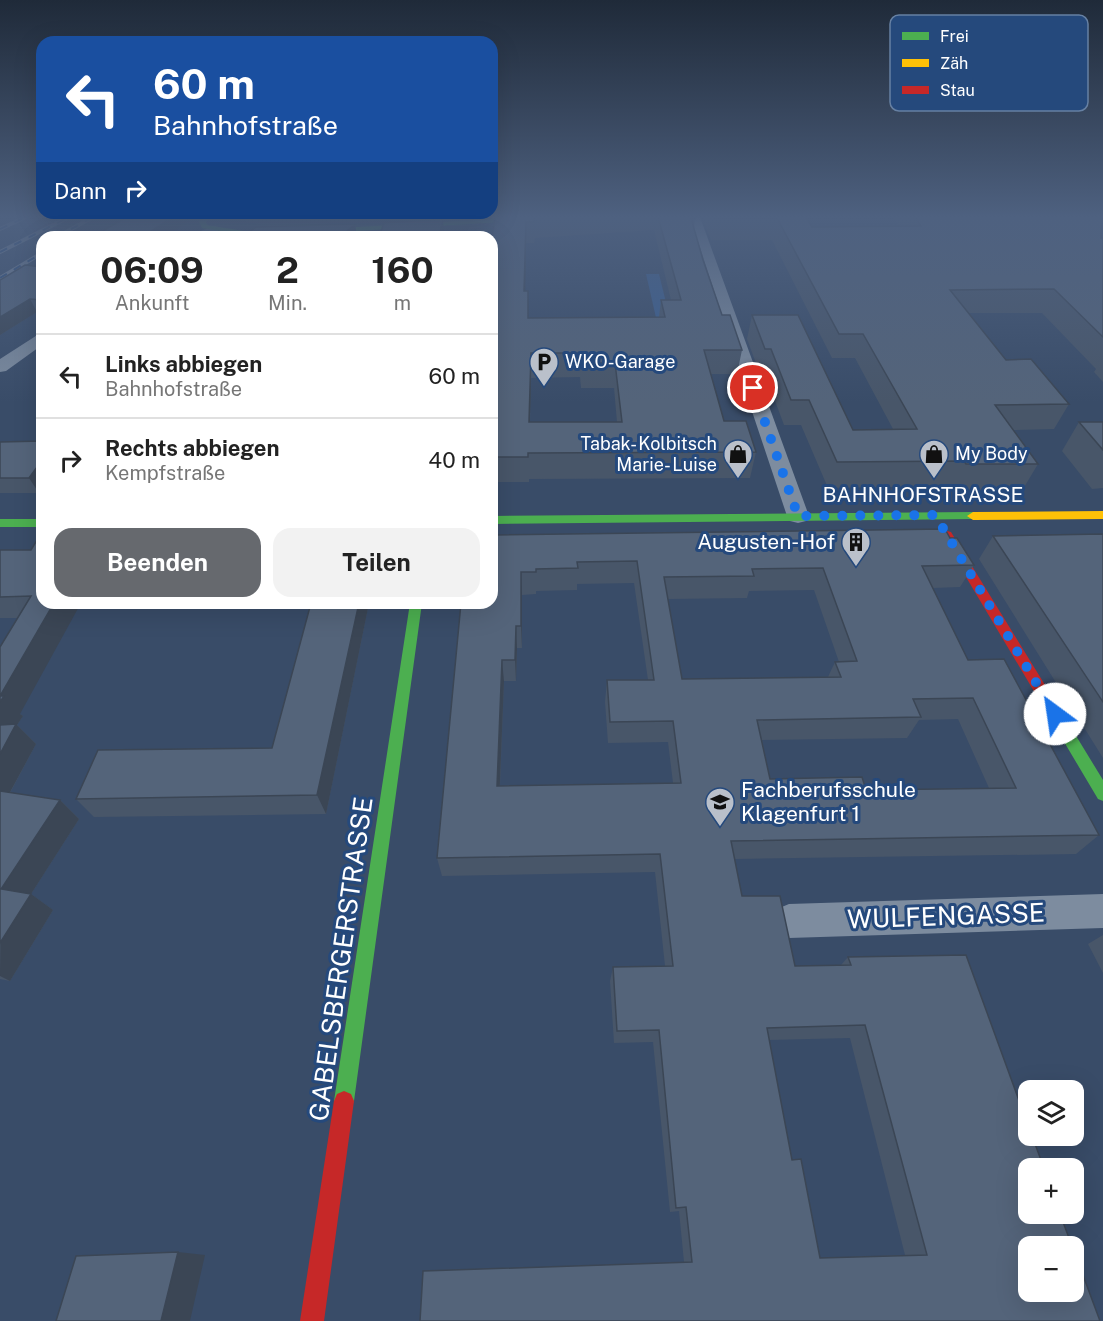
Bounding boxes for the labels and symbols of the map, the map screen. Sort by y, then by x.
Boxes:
legend [890,15,1088,111]
text: Frei [940,27,969,46]
text: Zäh [940,54,968,73]
text: Stau [940,81,975,100]
parking icon: WKO-Garage [528,346,560,388]
place label: WKO-Garage [565,351,675,372]
pin [727,362,778,413]
place label: Tabak- Kolbitsch Marie- Luise [580,433,717,475]
shop icon: Tabak- Kolbitsch Marie- Luise [722,438,754,480]
shop icon: My Body [918,438,950,480]
place label: My Body [955,443,1028,464]
street label: BAHNHOFSTRASSE [823,482,1023,507]
building icon: Augusten-Hof [840,526,872,568]
place label: Augusten-Hof [697,529,835,554]
position arrow [1023,682,1087,746]
place label: Fachberufsschule Klagenfurt 1 [741,777,916,826]
school or university icon: Fachberufsschule Klagenfurt 1 [704,786,736,828]
street label: GABELSBERGERSTRASSE [302,795,379,1123]
street label: WULFENGASSE [847,897,1045,934]

